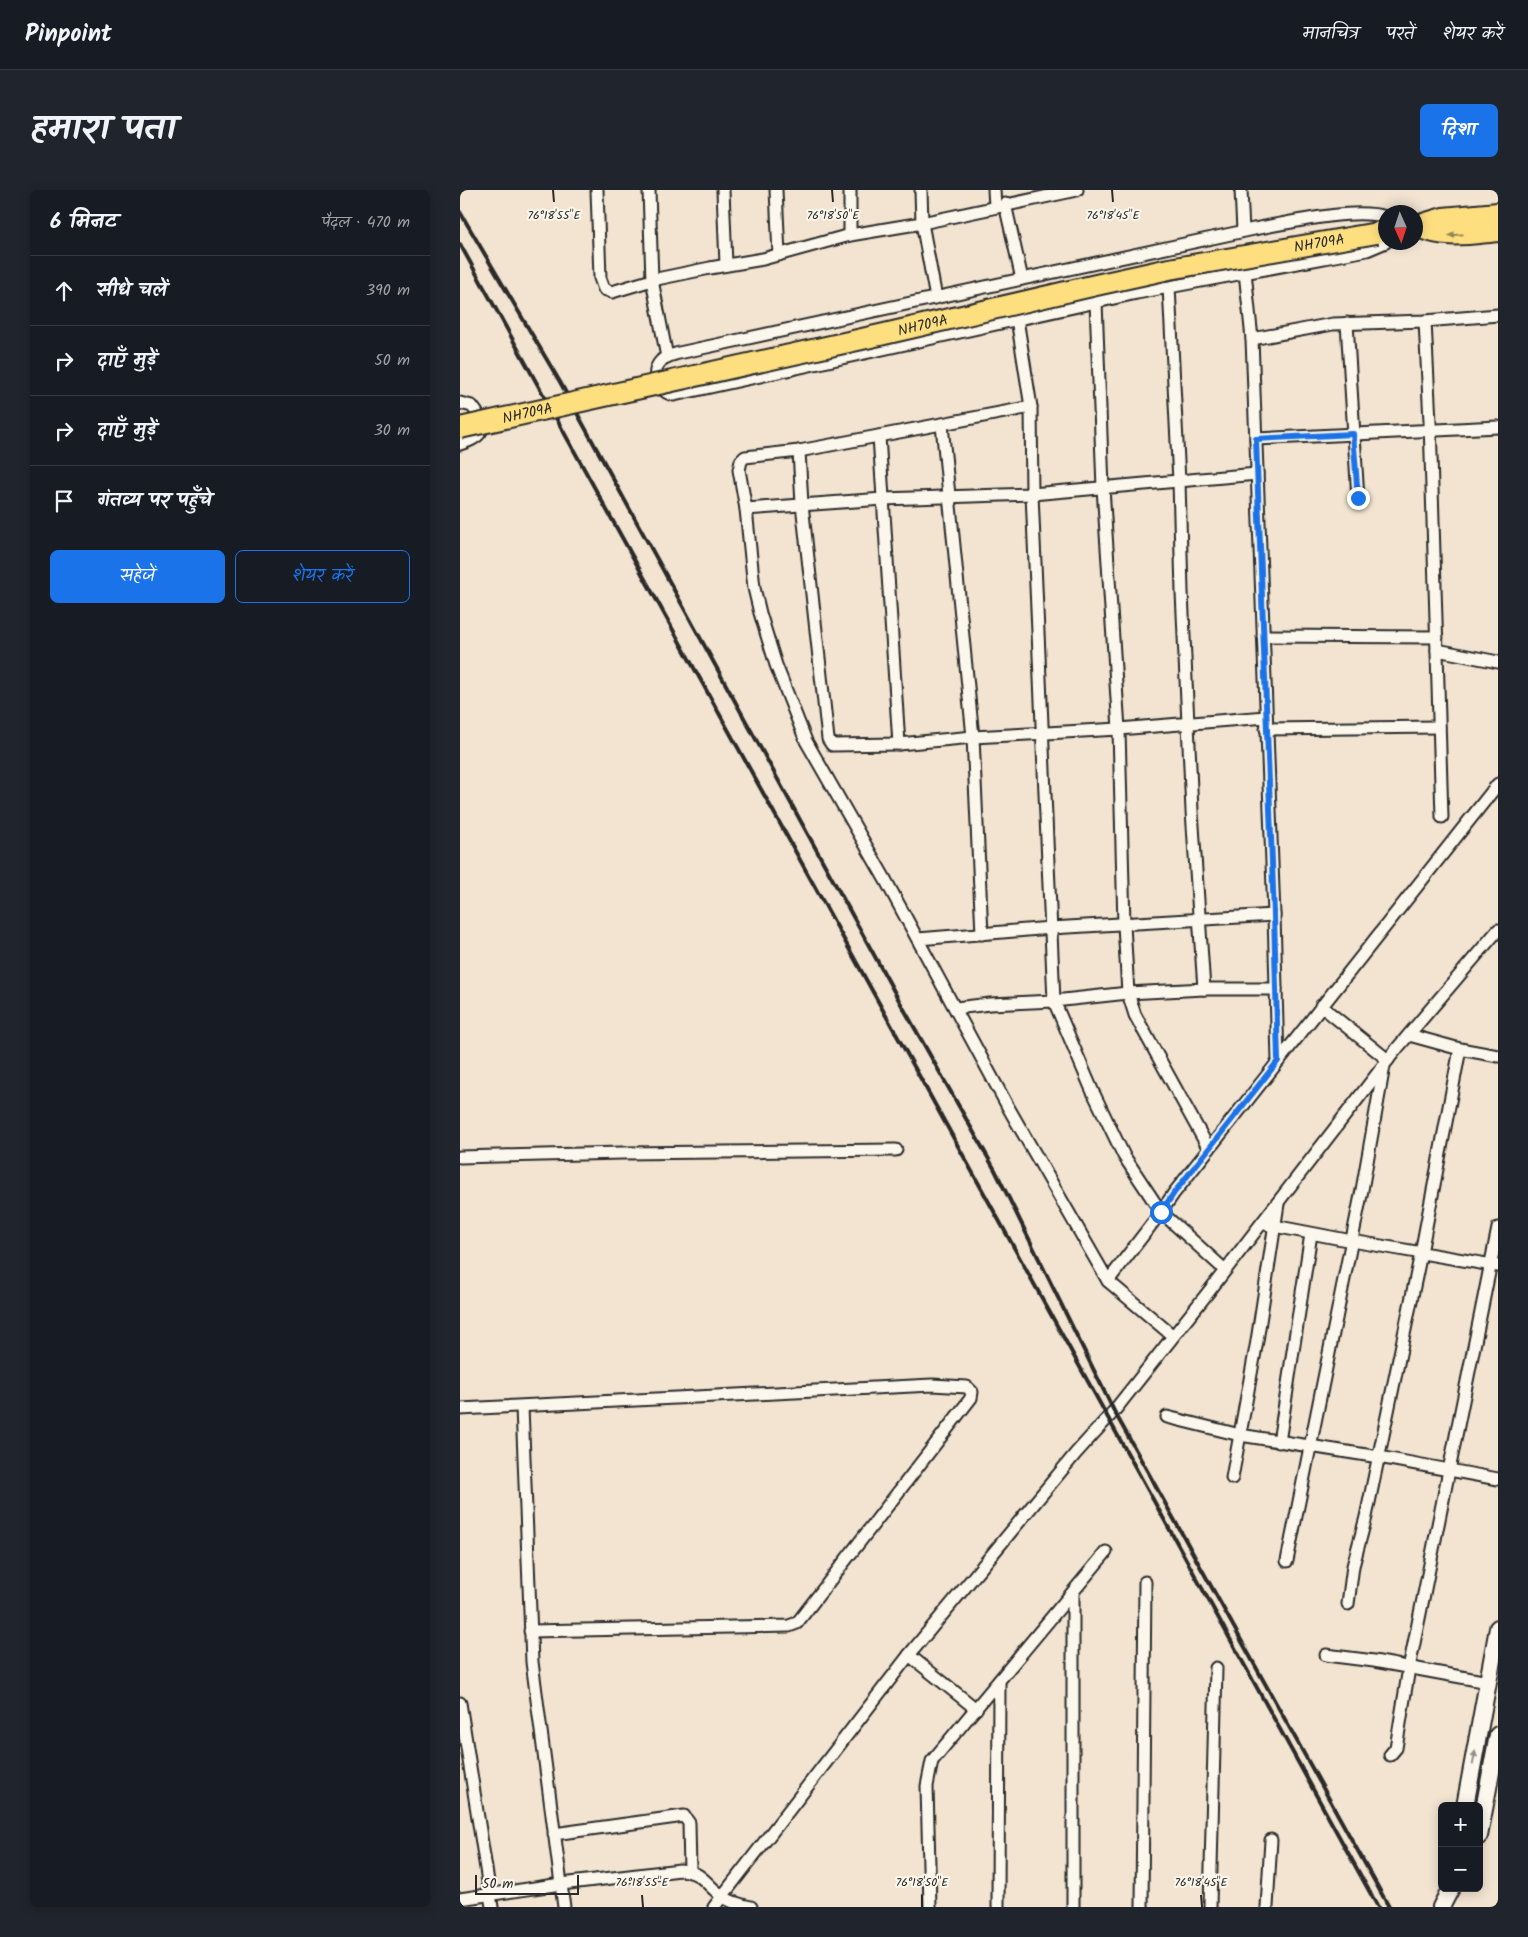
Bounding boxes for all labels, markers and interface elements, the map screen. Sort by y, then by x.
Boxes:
text: Pinpoint [25,15,112,54]
text: मानचित्र [1303,20,1359,49]
text: परतें [1387,20,1414,49]
text: शेयर करें [1442,20,1503,49]
text: हमारा पता [30,102,176,158]
button: दिशा [1420,104,1498,157]
north arrow [1378,205,1423,250]
text: 6 मिनट [50,206,117,239]
text: 76°18'55"E [528,206,581,225]
text: 76°18'50"E [807,206,860,225]
text: 76°18'45"E [1086,206,1141,225]
text: पैदल · 470 m [322,210,410,235]
street label: NH709A [1292,228,1347,260]
one-way arrow [1448,231,1464,239]
text: सीधे चलें [97,276,167,306]
icon: ahead [50,277,78,305]
text: 390 m [366,278,410,303]
street label: NH709A [895,309,951,344]
text: दाएँ मुड़ें [97,346,156,376]
icon: right [50,347,78,375]
text: 50 m [374,348,410,373]
street label: NH709A [500,397,555,431]
text: दाएँ मुड़ें [97,416,156,446]
icon: right [50,417,78,445]
text: 30 m [374,418,410,443]
text: गंतव्य पर पहुँचे [97,486,212,516]
icon: arrive [50,487,78,515]
route end [1347,487,1370,510]
button: सहेजें [50,550,225,603]
button: शेयर करें [235,550,410,603]
route start [1150,1201,1173,1224]
one-way arrow [1470,1750,1478,1765]
map controls [1438,1802,1483,1892]
button: + [1438,1802,1483,1847]
button: − [1438,1847,1483,1892]
scale bar [475,1872,579,1895]
text: 50 m [482,1873,513,1895]
text: 76°18'55"E [616,1873,669,1892]
text: 76°18'50"E [896,1873,949,1892]
text: 76°18'45"E [1174,1873,1229,1892]

